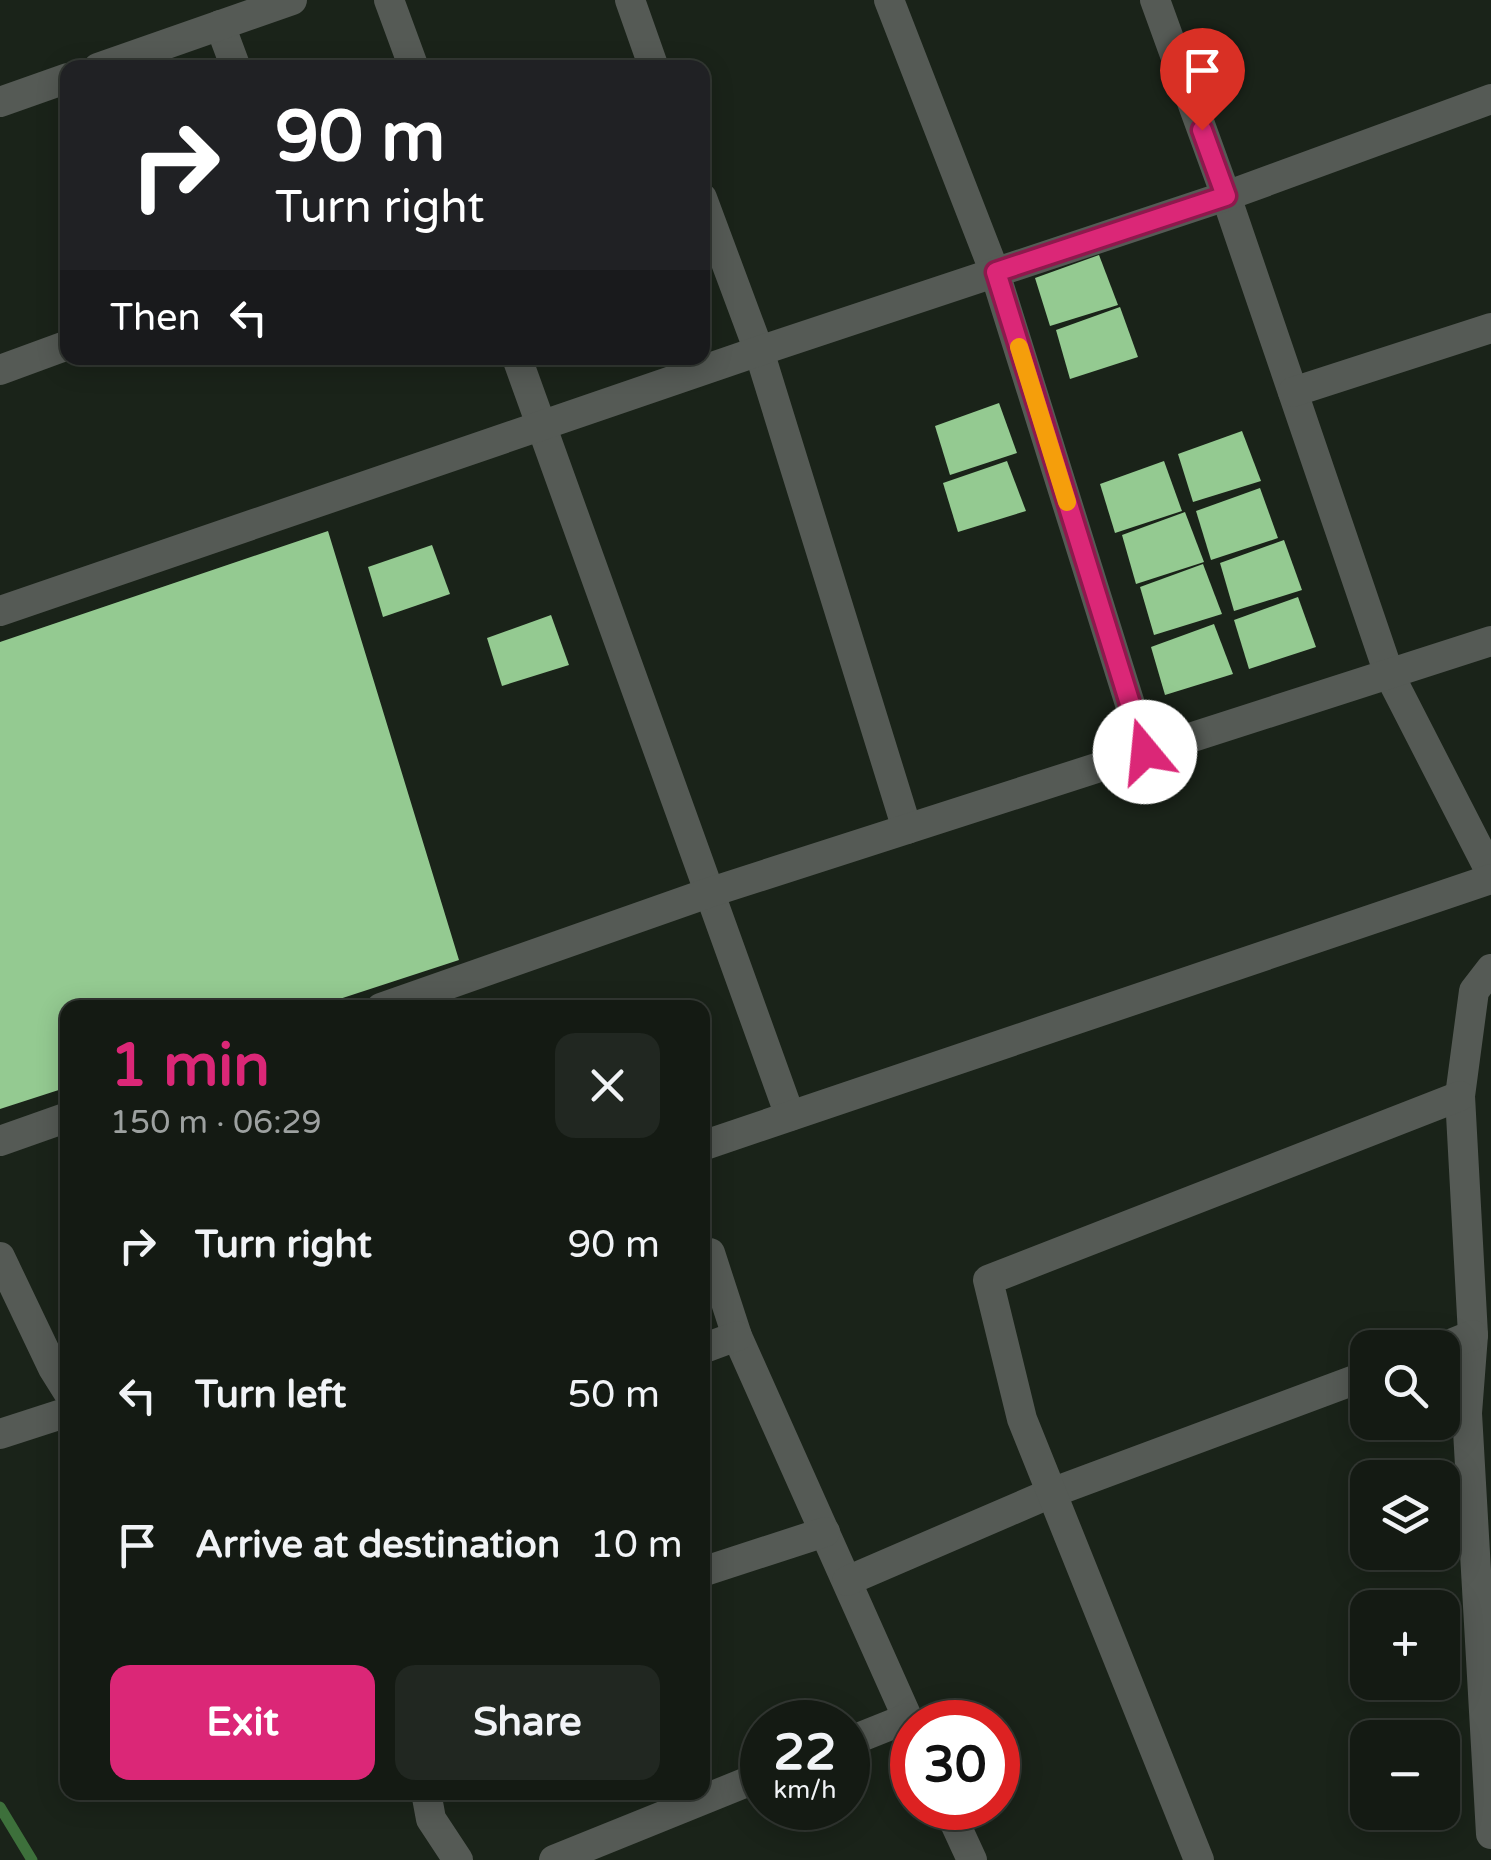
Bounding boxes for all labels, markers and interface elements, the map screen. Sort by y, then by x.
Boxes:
pin [1160,28,1245,131]
icon: arrive [1175,43,1230,98]
text: 90 m [275,96,445,180]
icon: right [110,100,240,230]
text: Turn right [275,181,484,235]
icon: left [221,290,276,345]
text: Then [110,295,201,341]
position arrow [1093,700,1197,804]
text: 1 min [110,1030,270,1102]
button: close [555,1033,660,1138]
text: 150 m · 06:29 [110,1104,322,1142]
icon: right [110,1218,165,1273]
text: Turn right [195,1222,372,1268]
text: 90 m [568,1222,660,1268]
map controls [1350,1330,1460,1830]
button: search [1350,1330,1460,1440]
icon: left [110,1368,165,1423]
text: Turn left [195,1372,346,1418]
text: 50 m [568,1372,660,1418]
button: layers [1350,1460,1460,1570]
icon: arrive [110,1518,165,1573]
text: Arrive at destination [195,1522,560,1568]
text: 10 m [590,1522,683,1568]
button: + [1350,1590,1460,1700]
button: Exit [110,1665,375,1780]
button: Share [395,1665,660,1780]
speed limit sign: 30 [890,1700,1020,1830]
button: − [1350,1720,1460,1830]
text: 22 [774,1723,836,1783]
text: km/h [774,1775,836,1805]

